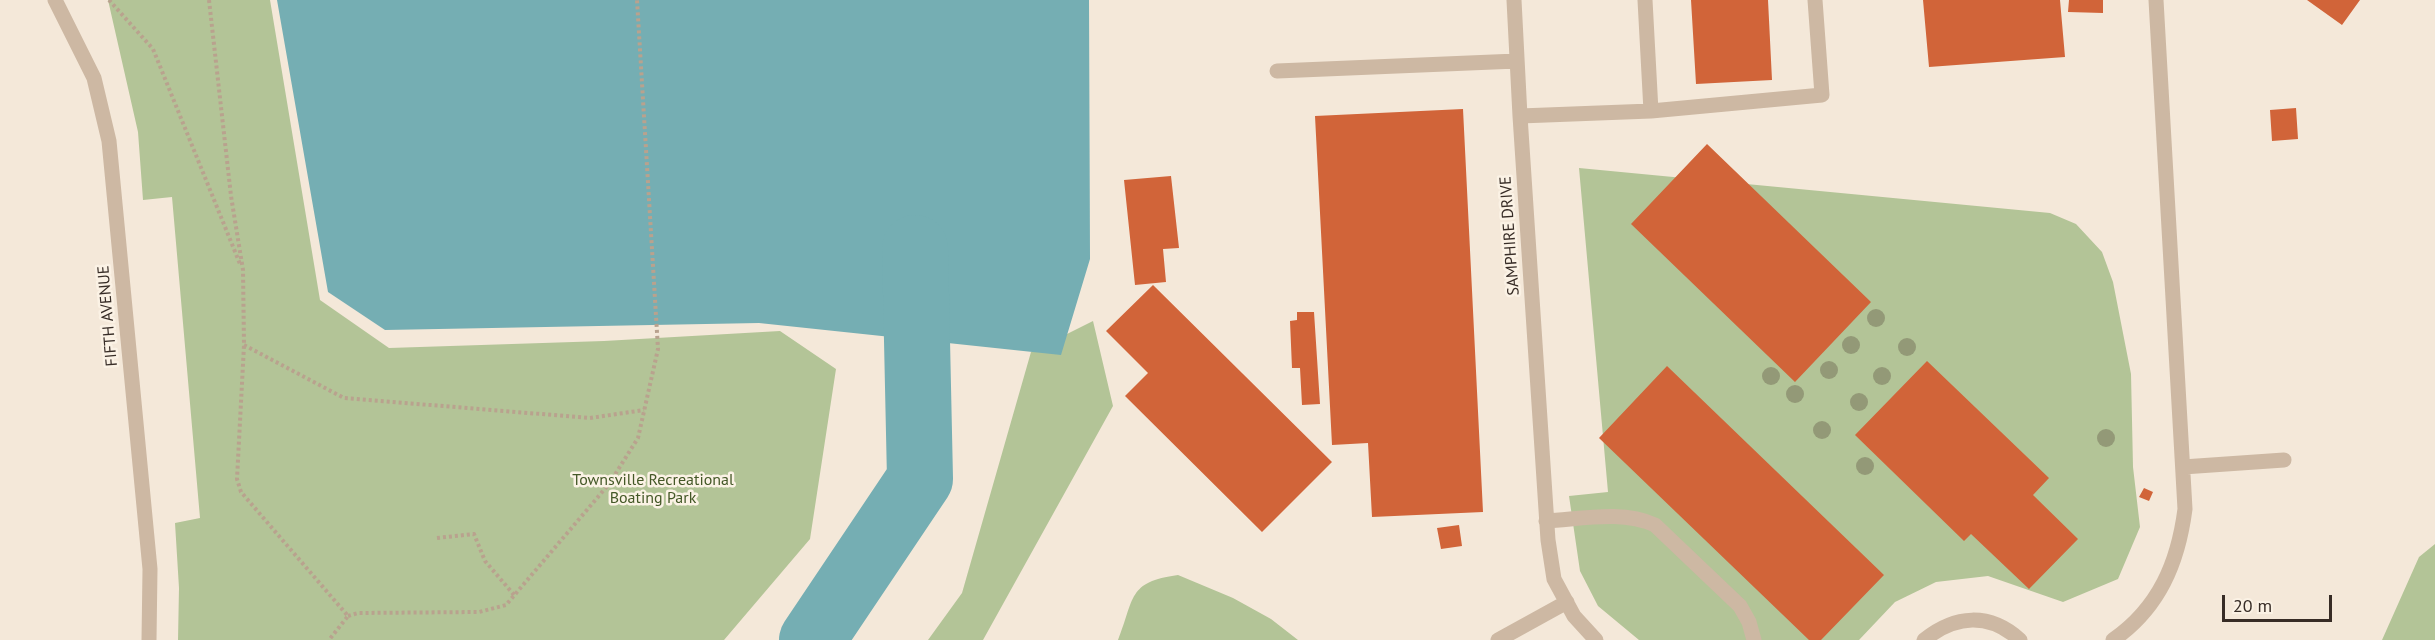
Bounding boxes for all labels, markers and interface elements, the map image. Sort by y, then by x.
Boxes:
street label: SAMPHIRE DRIVE [1496,176,1524,296]
street label: FIFTH AVENUE [94,265,122,367]
park label: Townsville Recreational Boating Park [572,470,734,508]
scale bar [2225,583,2334,621]
text: 20 m [2233,594,2272,617]

